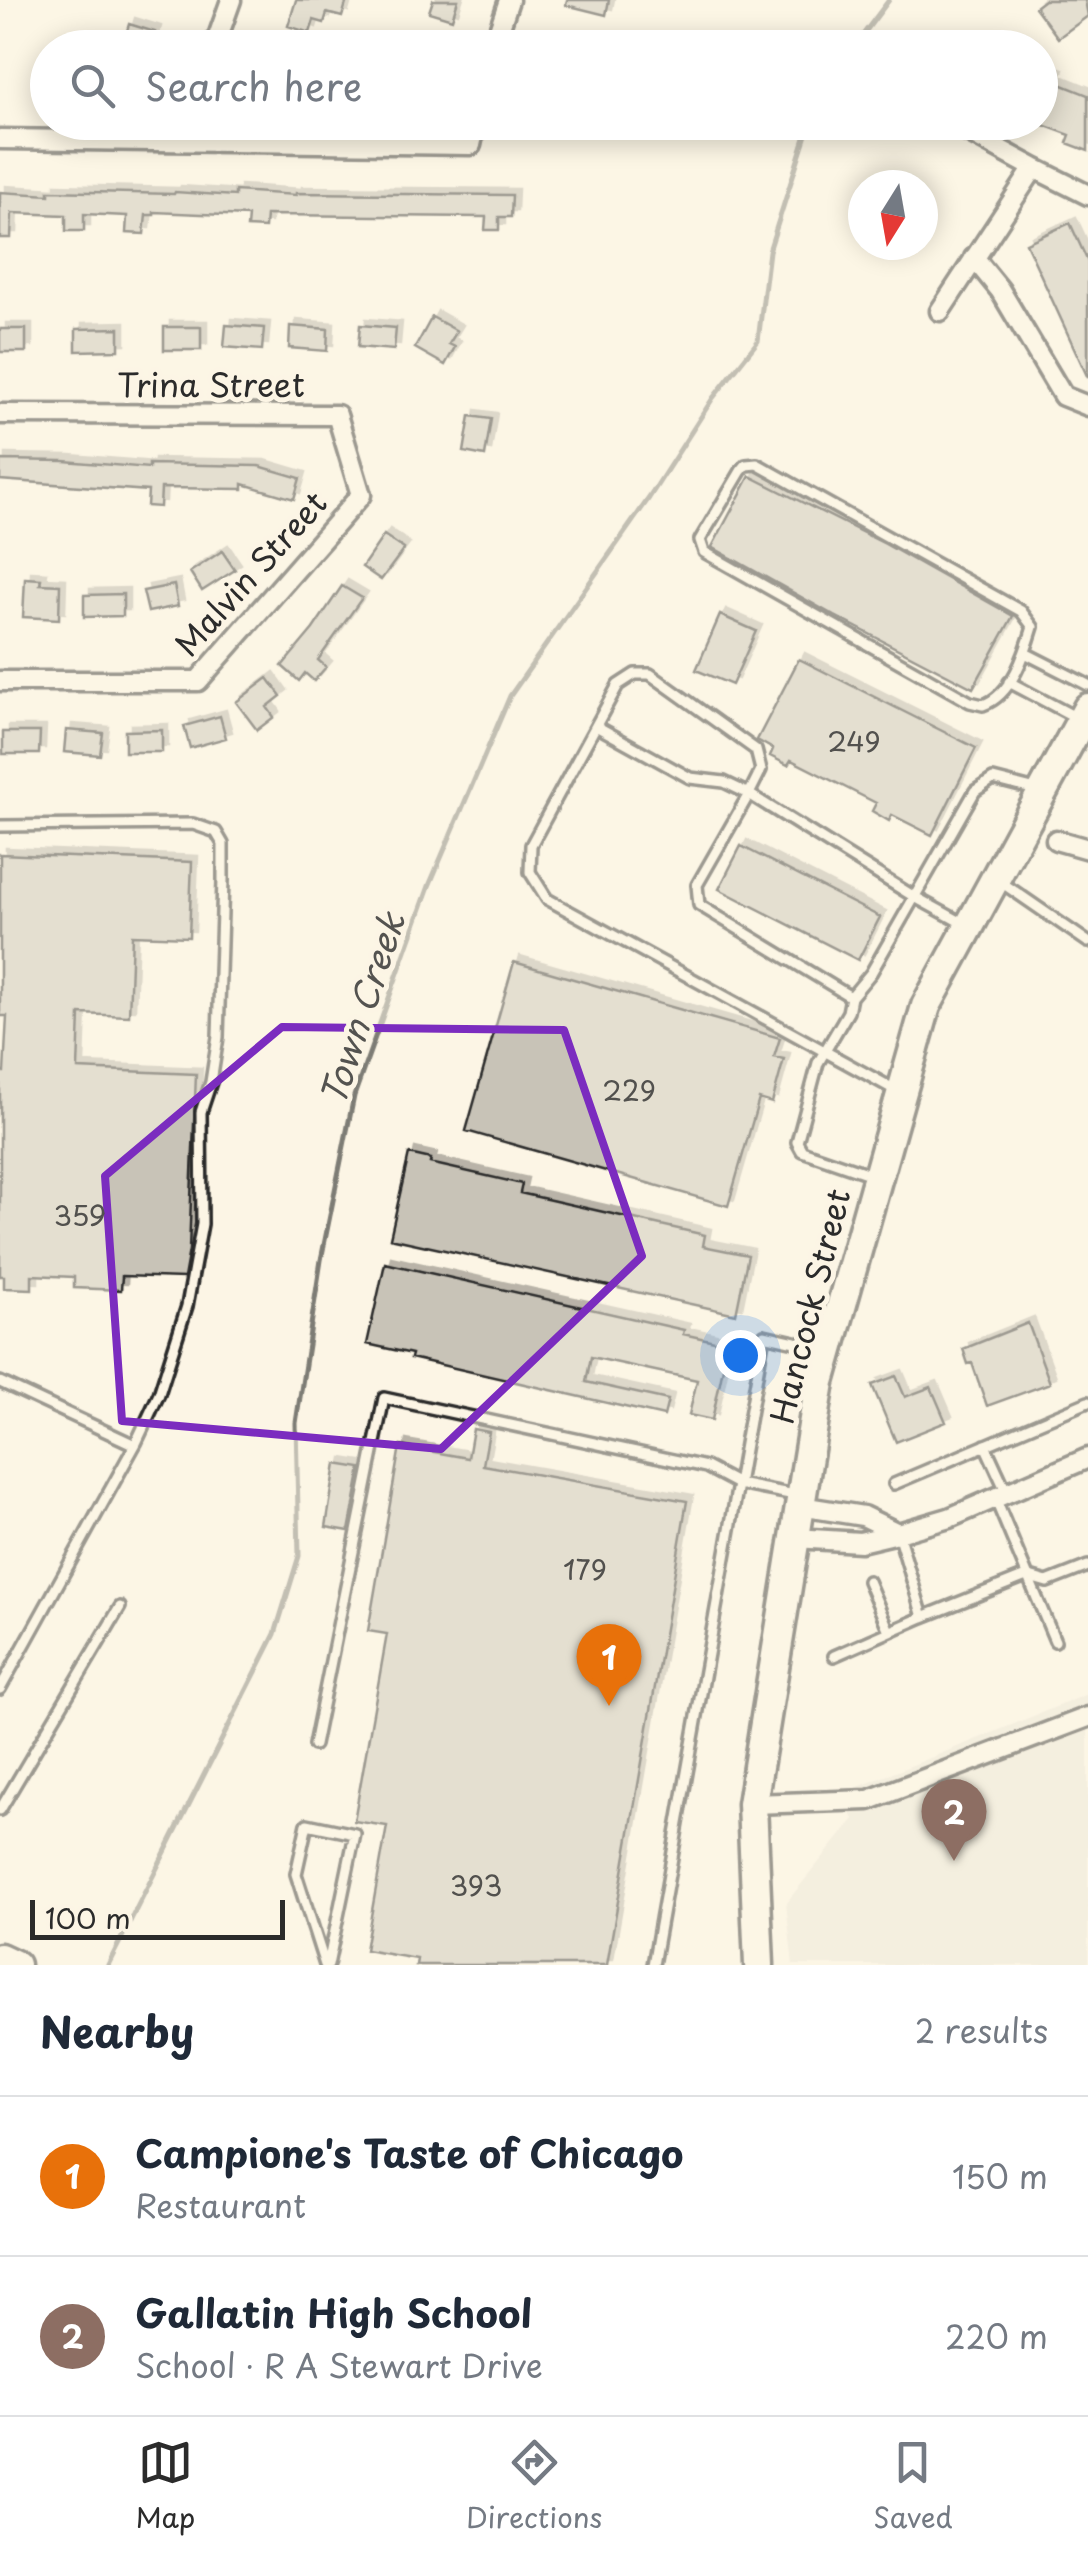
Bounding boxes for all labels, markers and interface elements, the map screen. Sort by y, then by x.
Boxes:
search box [30,30,1058,140]
text: Search here [145,57,362,114]
icon: search [65,58,120,113]
north arrow [848,170,938,260]
street label: Trina Street [117,360,305,408]
street label: Malvin Street [163,480,337,666]
house number: 249 [827,719,881,762]
water label: Town Creek [305,904,417,1111]
house number: 229 [602,1068,656,1111]
street label: Hancock Street [757,1184,861,1428]
house number: 359 [54,1193,106,1236]
your location [715,1330,766,1381]
house number: 179 [563,1547,607,1590]
pin: 1 [576,1624,642,1706]
pin: 2 [922,1778,986,1861]
house number: 393 [450,1863,502,1906]
scale bar [30,1895,285,1940]
text: 100 m [45,1896,131,1939]
text: Nearby [40,1999,194,2062]
text: 2 results [915,2006,1048,2054]
text: Campione's Taste of Chicago [135,2124,684,2181]
text: 1 [65,2152,80,2200]
text: 150 m [952,2152,1048,2200]
text: Restaurant [135,2181,306,2229]
text: Gallatin High School [135,2284,532,2341]
text: 2 [61,2312,84,2360]
text: 220 m [945,2312,1048,2360]
text: School · R A Stewart Drive [135,2341,543,2389]
tab: Map [135,2435,195,2538]
tab: Directions [466,2435,602,2538]
tab: Saved [873,2435,953,2538]

